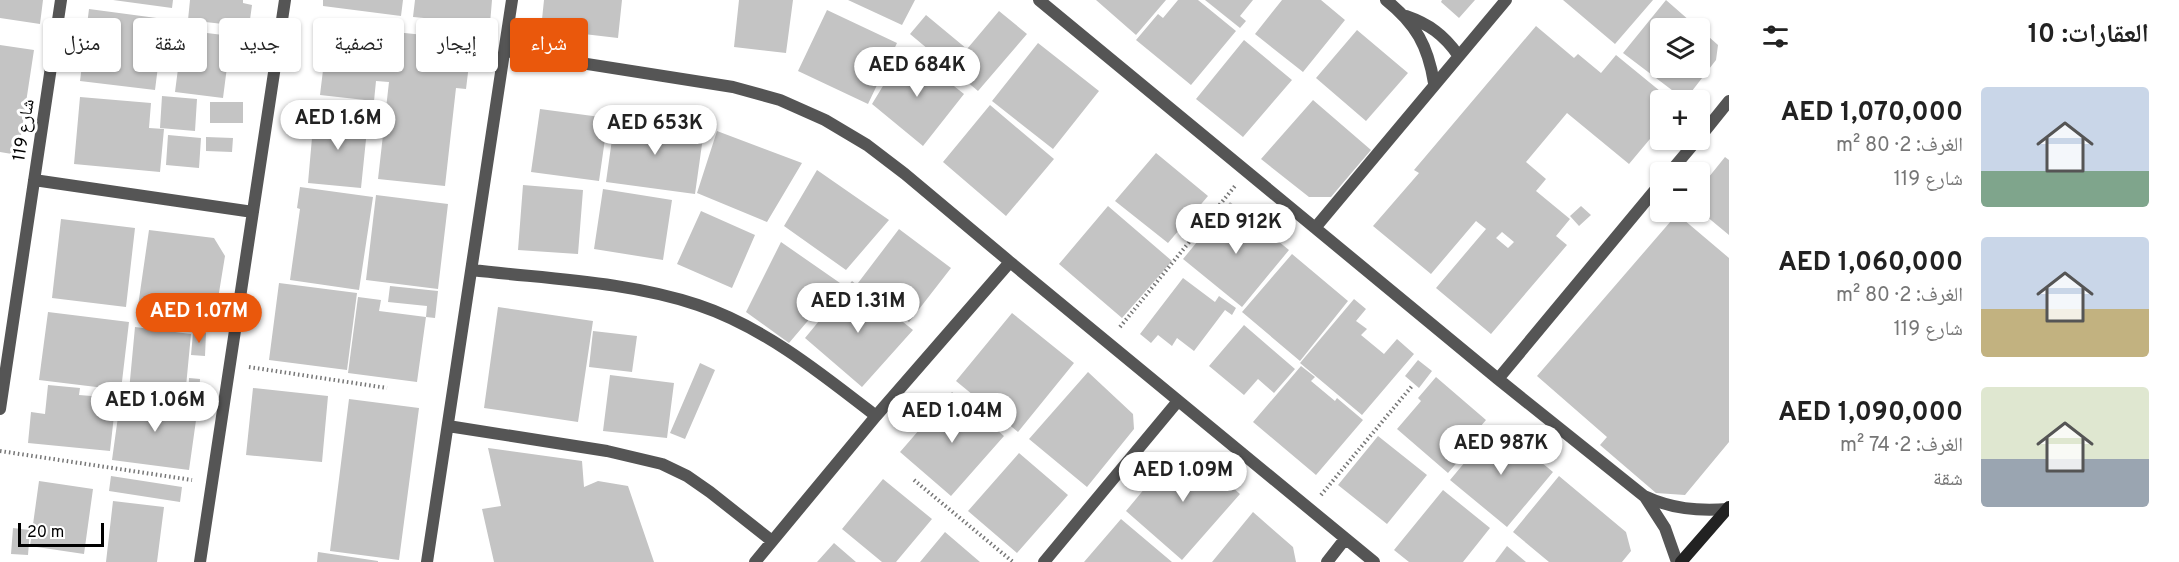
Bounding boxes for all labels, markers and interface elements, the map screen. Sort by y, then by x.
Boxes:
chip: منزل [43,18,121,72]
chip: شقة [133,18,207,72]
chip: جديد [219,18,301,72]
chip: تصفية [313,18,404,72]
chip: إيجار [416,18,498,72]
chip: شراء [510,18,588,72]
map controls [1650,18,1710,222]
button: layers [1650,18,1710,78]
text: العقارات: 10 [2028,19,2149,52]
icon: filters [1759,20,1792,53]
pin: AED 684K [855,47,979,98]
text: AED 684K [868,53,966,79]
button: + [1650,90,1710,150]
text: AED 1,070,000 [1781,97,1963,130]
street label: شارع 119 [8,98,41,163]
pin: AED 1.6M [276,100,400,151]
pin: AED 653K [593,105,717,156]
text: AED 1.6M [294,106,382,132]
text: AED 653K [607,111,703,137]
icon: home [2029,111,2101,183]
text: الغرف: 2 · 80 m² [1836,133,1963,159]
button: − [1650,162,1710,222]
text: شارع 119 [1893,167,1963,193]
pin: AED 912K [1174,204,1298,255]
text: AED 912K [1190,210,1282,236]
text: AED 1,060,000 [1778,247,1963,280]
icon: home [2029,261,2101,333]
pin: AED 1.31M [789,283,927,334]
text: الغرف: 2 · 80 m² [1836,283,1963,309]
text: AED 1.31M [811,289,905,315]
pin: AED 1.07M [130,293,268,344]
text: AED 1.07M [150,299,248,325]
text: شارع 119 [1893,317,1963,343]
pin: AED 1.06M [86,382,224,433]
text: AED 1.06M [105,388,205,414]
pin: AED 1.04M [883,393,1021,444]
text: AED 1,090,000 [1778,397,1963,430]
text: AED 1.04M [902,399,1002,425]
icon: home [2029,411,2101,483]
pin: AED 987K [1439,425,1563,476]
text: AED 987K [1453,431,1549,457]
text: الغرف: 2 · 74 m² [1840,433,1963,459]
pin: AED 1.09M [1114,452,1252,503]
text: AED 1.09M [1133,458,1233,484]
text: شقة [1933,467,1963,493]
scale bar [18,520,104,548]
text: 20 m [27,523,64,543]

